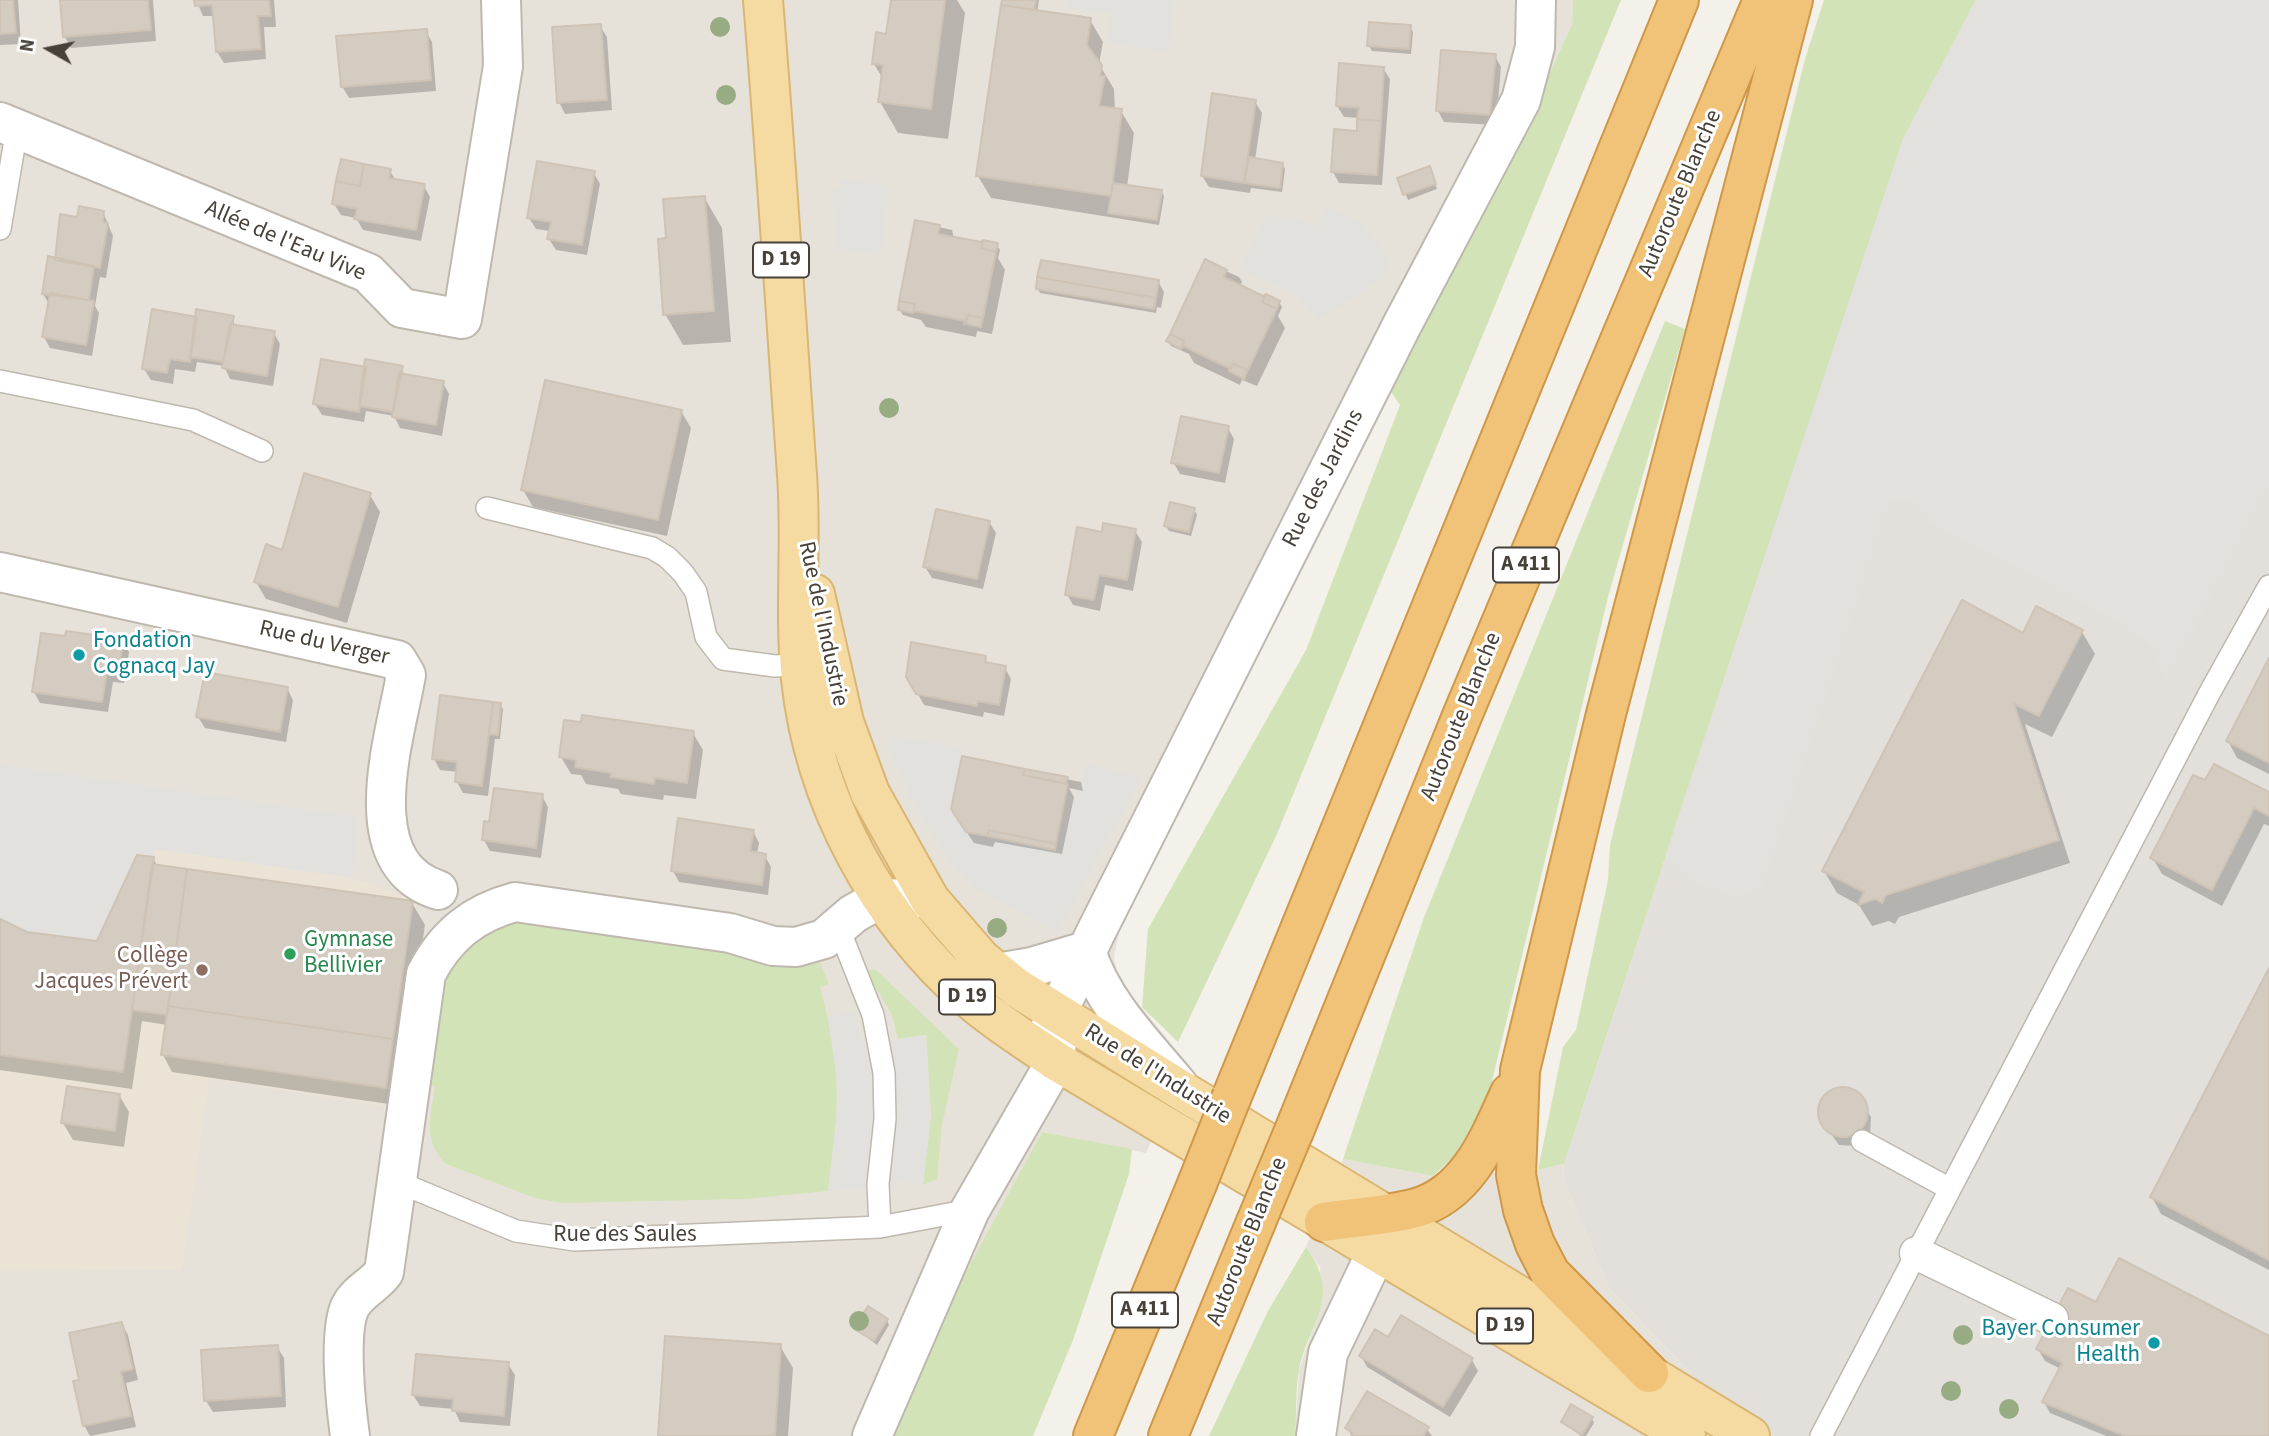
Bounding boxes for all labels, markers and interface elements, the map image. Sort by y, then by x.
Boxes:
north arrow [14,14,84,84]
text: N [13,37,42,54]
street label: Autoroute Blanche [1633,106,1729,282]
street label: Allée de l'Eau Vive [200,196,370,288]
road number: D 19 [753,243,809,278]
street label: Rue des Jardins [1277,405,1371,553]
street label: Rue de l'Industrie [791,539,853,709]
road number: A 411 [1493,548,1559,582]
street label: Rue du Verger [256,616,392,672]
place label: Fondation Cognacq Jay [93,628,215,682]
street label: Autoroute Blanche [1416,629,1508,805]
marker: Fondation Cognacq Jay [71,647,87,663]
place label: Gymnase Bellivier [304,927,393,981]
place label: Collège Jacques Prévert [34,943,188,997]
marker: Gymnase Bellivier [282,946,298,962]
marker: Collège Jacques Prévert [194,962,210,978]
road number: D 19 [939,979,995,1014]
street label: Rue de l'Industrie [1079,1019,1235,1131]
street label: Autoroute Blanche [1202,1154,1294,1330]
street label: Rue des Saules [553,1222,697,1250]
road number: A 411 [1112,1292,1178,1328]
road number: D 19 [1477,1308,1533,1344]
place label: Bayer Consumer Health [1981,1316,2140,1370]
marker: Bayer Consumer Health [2146,1335,2162,1351]

